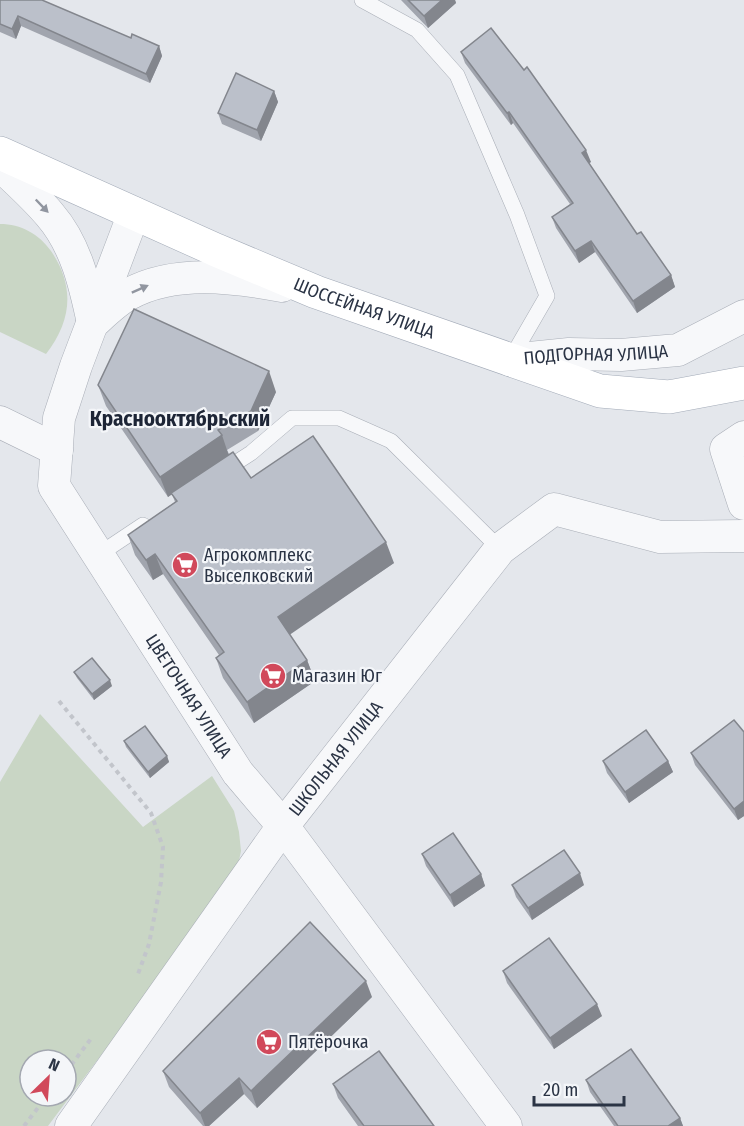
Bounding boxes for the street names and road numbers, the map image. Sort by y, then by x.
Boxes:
street label: ШОССЕЙНАЯ УЛИЦА [290,273,438,344]
street label: ПОДГОРНАЯ УЛИЦА [522,340,669,370]
street label: ЦВЕТОЧНАЯ УЛИЦА [141,630,237,763]
street label: ШКОЛЬНАЯ УЛИЦА [284,696,388,820]

